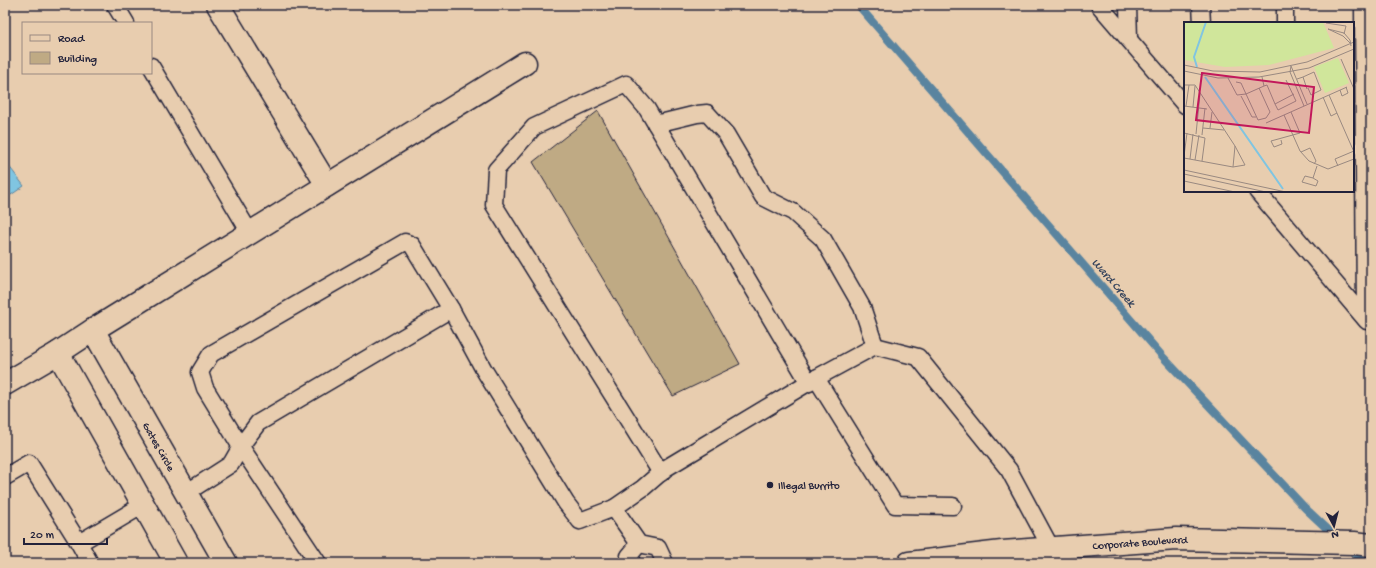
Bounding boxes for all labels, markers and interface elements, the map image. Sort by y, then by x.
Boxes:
legend [22,22,152,74]
inset map [1184,22,1354,192]
text: Road [58,33,85,47]
text: Building [57,53,97,67]
water label: Ward Creek [1088,256,1138,312]
street label: Gates Circle [139,421,176,474]
marker: Illegal Burrito [765,480,775,490]
place label: Illegal Burrito [778,481,840,493]
north arrow [1314,506,1354,546]
scale bar [24,520,107,546]
text: N [1331,528,1339,540]
text: 20 m [30,529,55,543]
street label: Corporate Boulevard [1092,535,1189,553]

